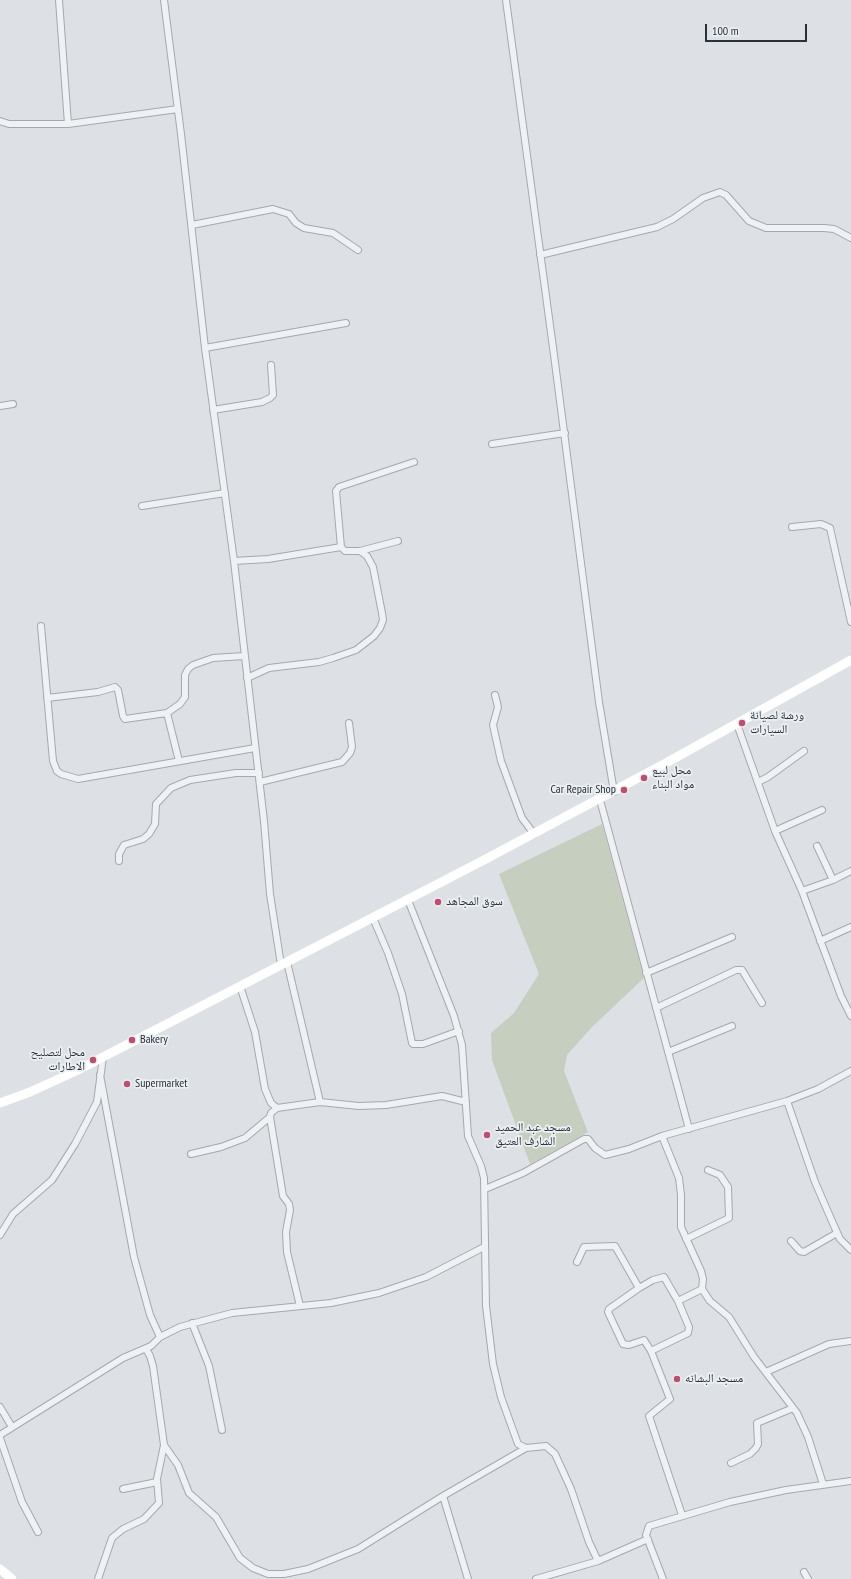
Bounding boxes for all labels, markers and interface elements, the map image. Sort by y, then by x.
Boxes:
scale bar [707,16,809,42]
text: 100 m [712,23,739,38]
place label: ورشة لصيانة السيارات [750,709,804,737]
marker: ورشة لصيانة السيارات [737,718,747,728]
place label: محل لبيع مواد البناء [652,764,694,792]
marker: محل لبيع مواد البناء [639,773,649,783]
place label: Car Repair Shop [551,783,616,797]
marker: Car Repair Shop [619,785,629,795]
place label: سوق المجاهد [446,895,503,909]
marker: سوق المجاهد [433,897,443,907]
place label: Bakery [140,1033,168,1047]
marker: Bakery [127,1035,137,1045]
place label: محل لتصليح الاطارات [30,1046,85,1074]
marker: محل لتصليح الاطارات [88,1055,98,1065]
place label: Supermarket [135,1077,187,1091]
marker: Supermarket [122,1079,132,1089]
place label: مسجد عبد الحميد الشارف العتيق [495,1121,571,1149]
marker: مسجد عبد الحميد الشارف العتيق [482,1130,492,1140]
place label: مسجد البشانه [685,1372,743,1386]
marker: مسجد البشانه [672,1374,682,1384]

